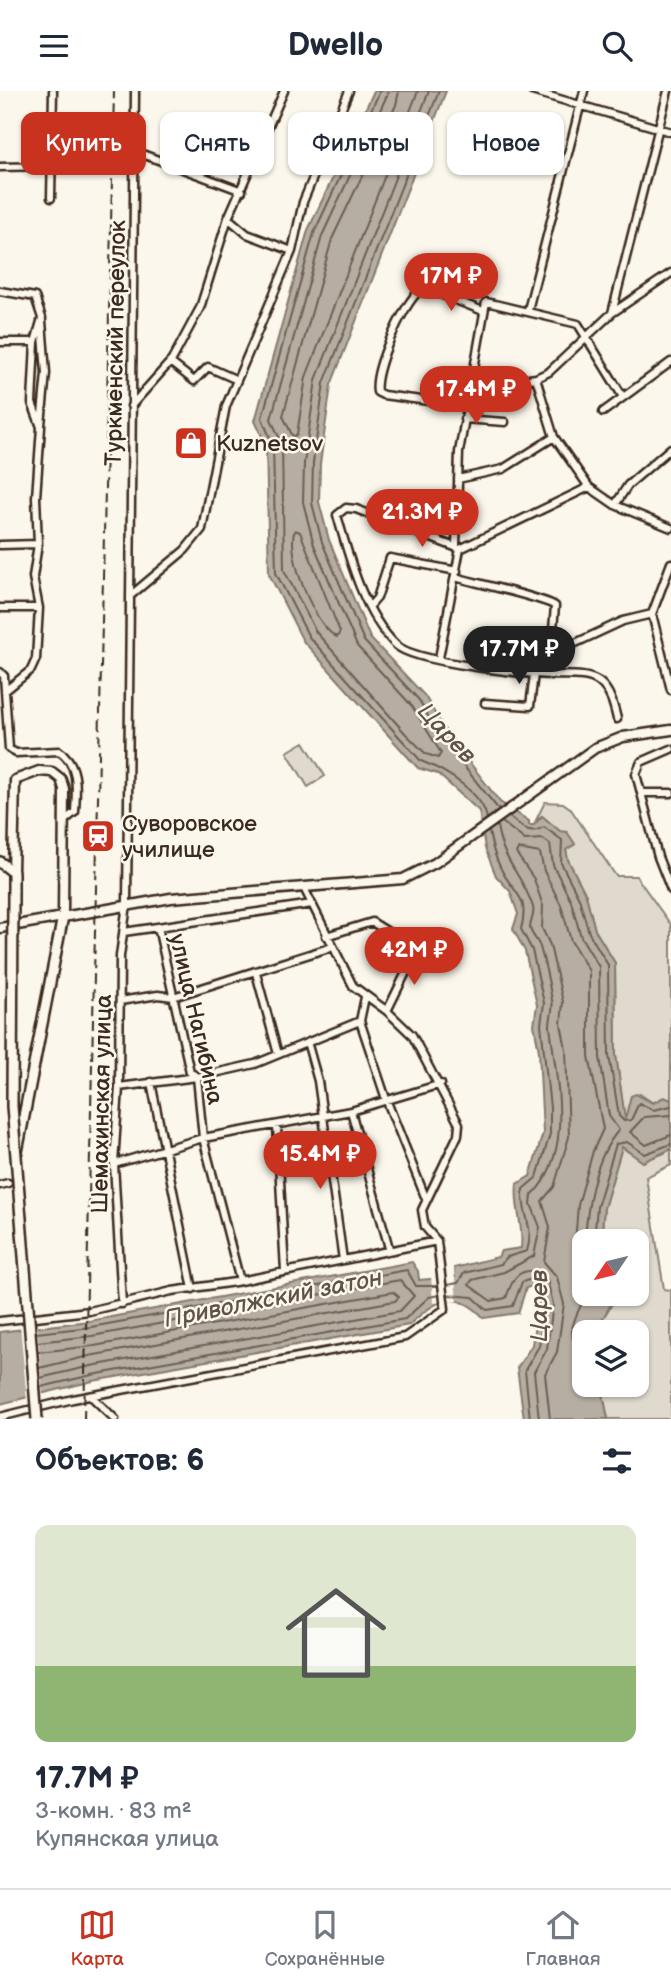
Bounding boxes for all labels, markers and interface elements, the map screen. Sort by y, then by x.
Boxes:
text: Dwello [288,26,383,65]
icon: menu [35,27,73,65]
icon: search [598,27,636,65]
chip: Купить [21,112,146,175]
chip: Снять [160,112,274,175]
chip: Фильтры [288,112,433,175]
chip: Новое [447,112,564,175]
street label: Туркменский переулок [100,219,132,466]
pin: 17M ₽ [402,253,500,313]
text: 17M ₽ [420,262,482,290]
pin: 17.4M ₽ [411,367,541,426]
text: 17.4M ₽ [436,375,516,403]
shop icon: Kuznetsov [172,424,210,462]
place label: Kuznetsov [216,430,324,458]
pin: 21.3M ₽ [357,489,487,549]
text: 21.3M ₽ [382,498,462,526]
pin: 17.7M ₽ [454,627,584,686]
text: 17.7M ₽ [479,635,559,663]
water label: Царев [411,697,482,770]
place label: Суворовское училище [122,810,257,864]
station icon: Суворовское училище [79,817,117,855]
pin: 42M ₽ [365,927,463,987]
street label: улица Нагибина [163,931,229,1108]
text: 42M ₽ [381,936,447,964]
street label: Шемахинская улица [86,994,118,1214]
pin: 15.4M ₽ [255,1131,385,1191]
text: 15.4M ₽ [280,1140,360,1168]
north arrow [572,1229,649,1305]
map controls [572,1229,649,1397]
water label: Приволжский затон [162,1263,385,1334]
water label: Царев [525,1270,554,1342]
button: layers [572,1320,649,1397]
icon: filters [598,1442,636,1480]
text: Объектов: 6 [35,1443,204,1479]
icon: home [273,1570,399,1696]
text: 17.7M ₽ [35,1761,139,1797]
text: 3-комн. · 83 m² [35,1797,192,1825]
text: Купянская улица [35,1825,219,1853]
tab: Карта [70,1906,124,1971]
tab: Сохранённые [265,1906,385,1971]
tab: Главная [526,1906,601,1971]

